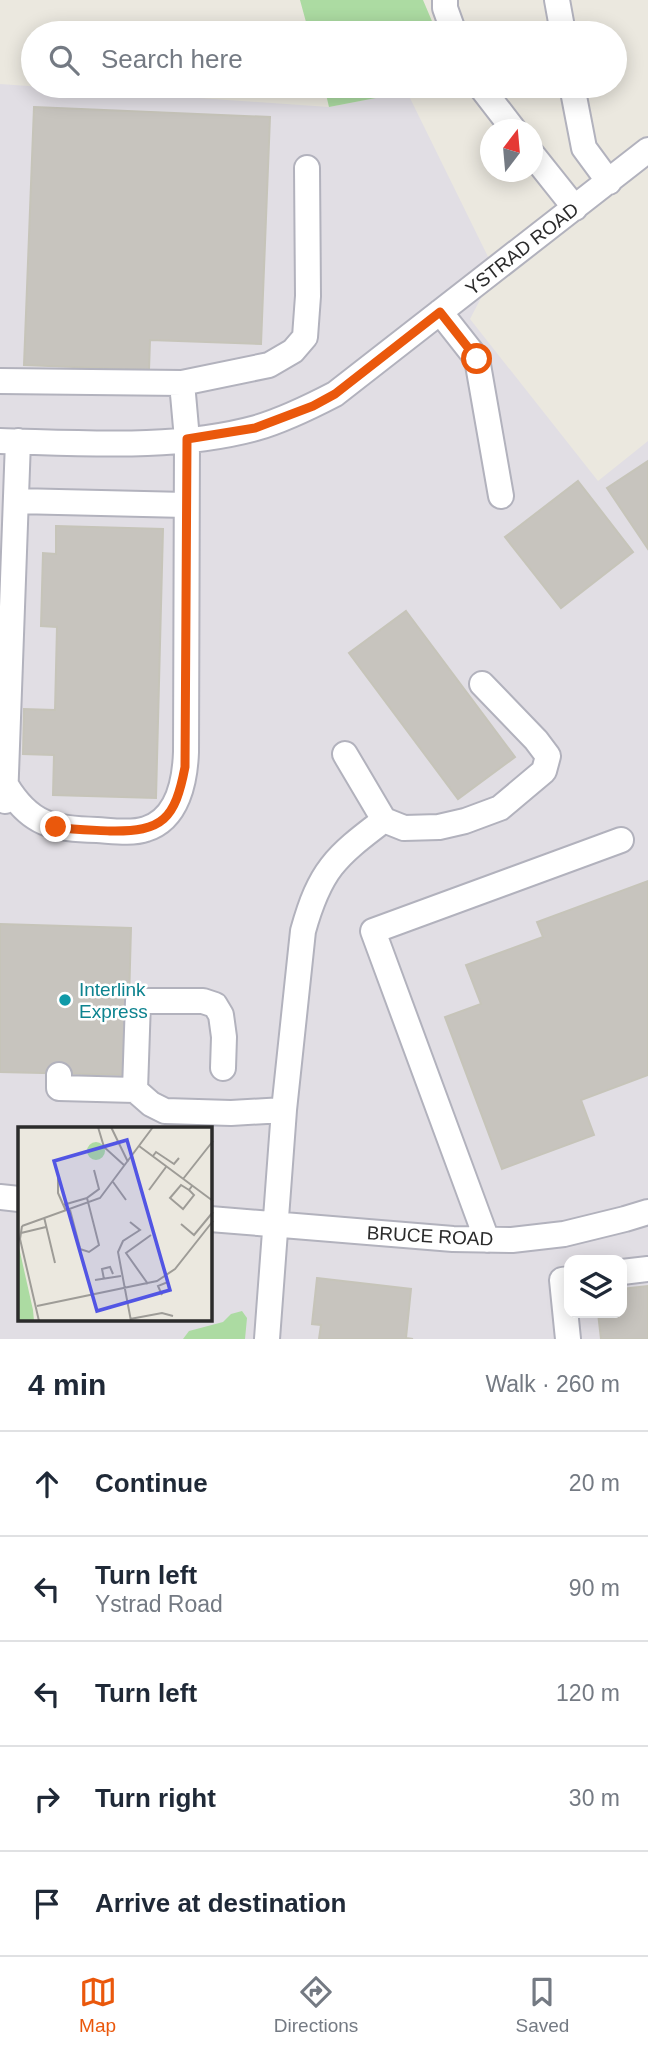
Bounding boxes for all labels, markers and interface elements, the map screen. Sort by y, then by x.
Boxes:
search box [21,21,627,98]
icon: search [45,41,83,79]
text: Search here [101,44,243,74]
north arrow [480,119,543,182]
street label: YSTRAD ROAD [461,198,583,300]
route start [461,343,492,374]
route end [40,811,71,842]
place label: Interlink Express [79,979,148,1022]
marker: Interlink Express [57,992,73,1008]
inset map [18,1127,212,1322]
street label: BRUCE ROAD [366,1222,494,1250]
map controls [564,1255,627,1318]
button: layers [564,1255,627,1318]
text: 4 min [28,1368,106,1401]
text: Walk · 260 m [485,1371,620,1397]
icon: ahead [28,1465,66,1503]
text: Continue [95,1468,208,1498]
text: 20 m [569,1470,620,1496]
text: Turn left [95,1560,197,1590]
icon: left [28,1570,66,1608]
text: 90 m [569,1575,620,1601]
text: Ystrad Road [95,1591,223,1617]
icon: left [28,1675,66,1713]
text: Turn left [95,1678,197,1708]
text: 120 m [556,1680,620,1706]
icon: right [28,1780,66,1818]
text: Turn right [95,1783,216,1813]
text: 30 m [569,1785,620,1811]
icon: arrive [28,1885,66,1923]
text: Arrive at destination [95,1888,346,1918]
tab: Map [79,1973,117,2037]
tab: Directions [274,1973,358,2037]
tab: Saved [515,1973,569,2037]

